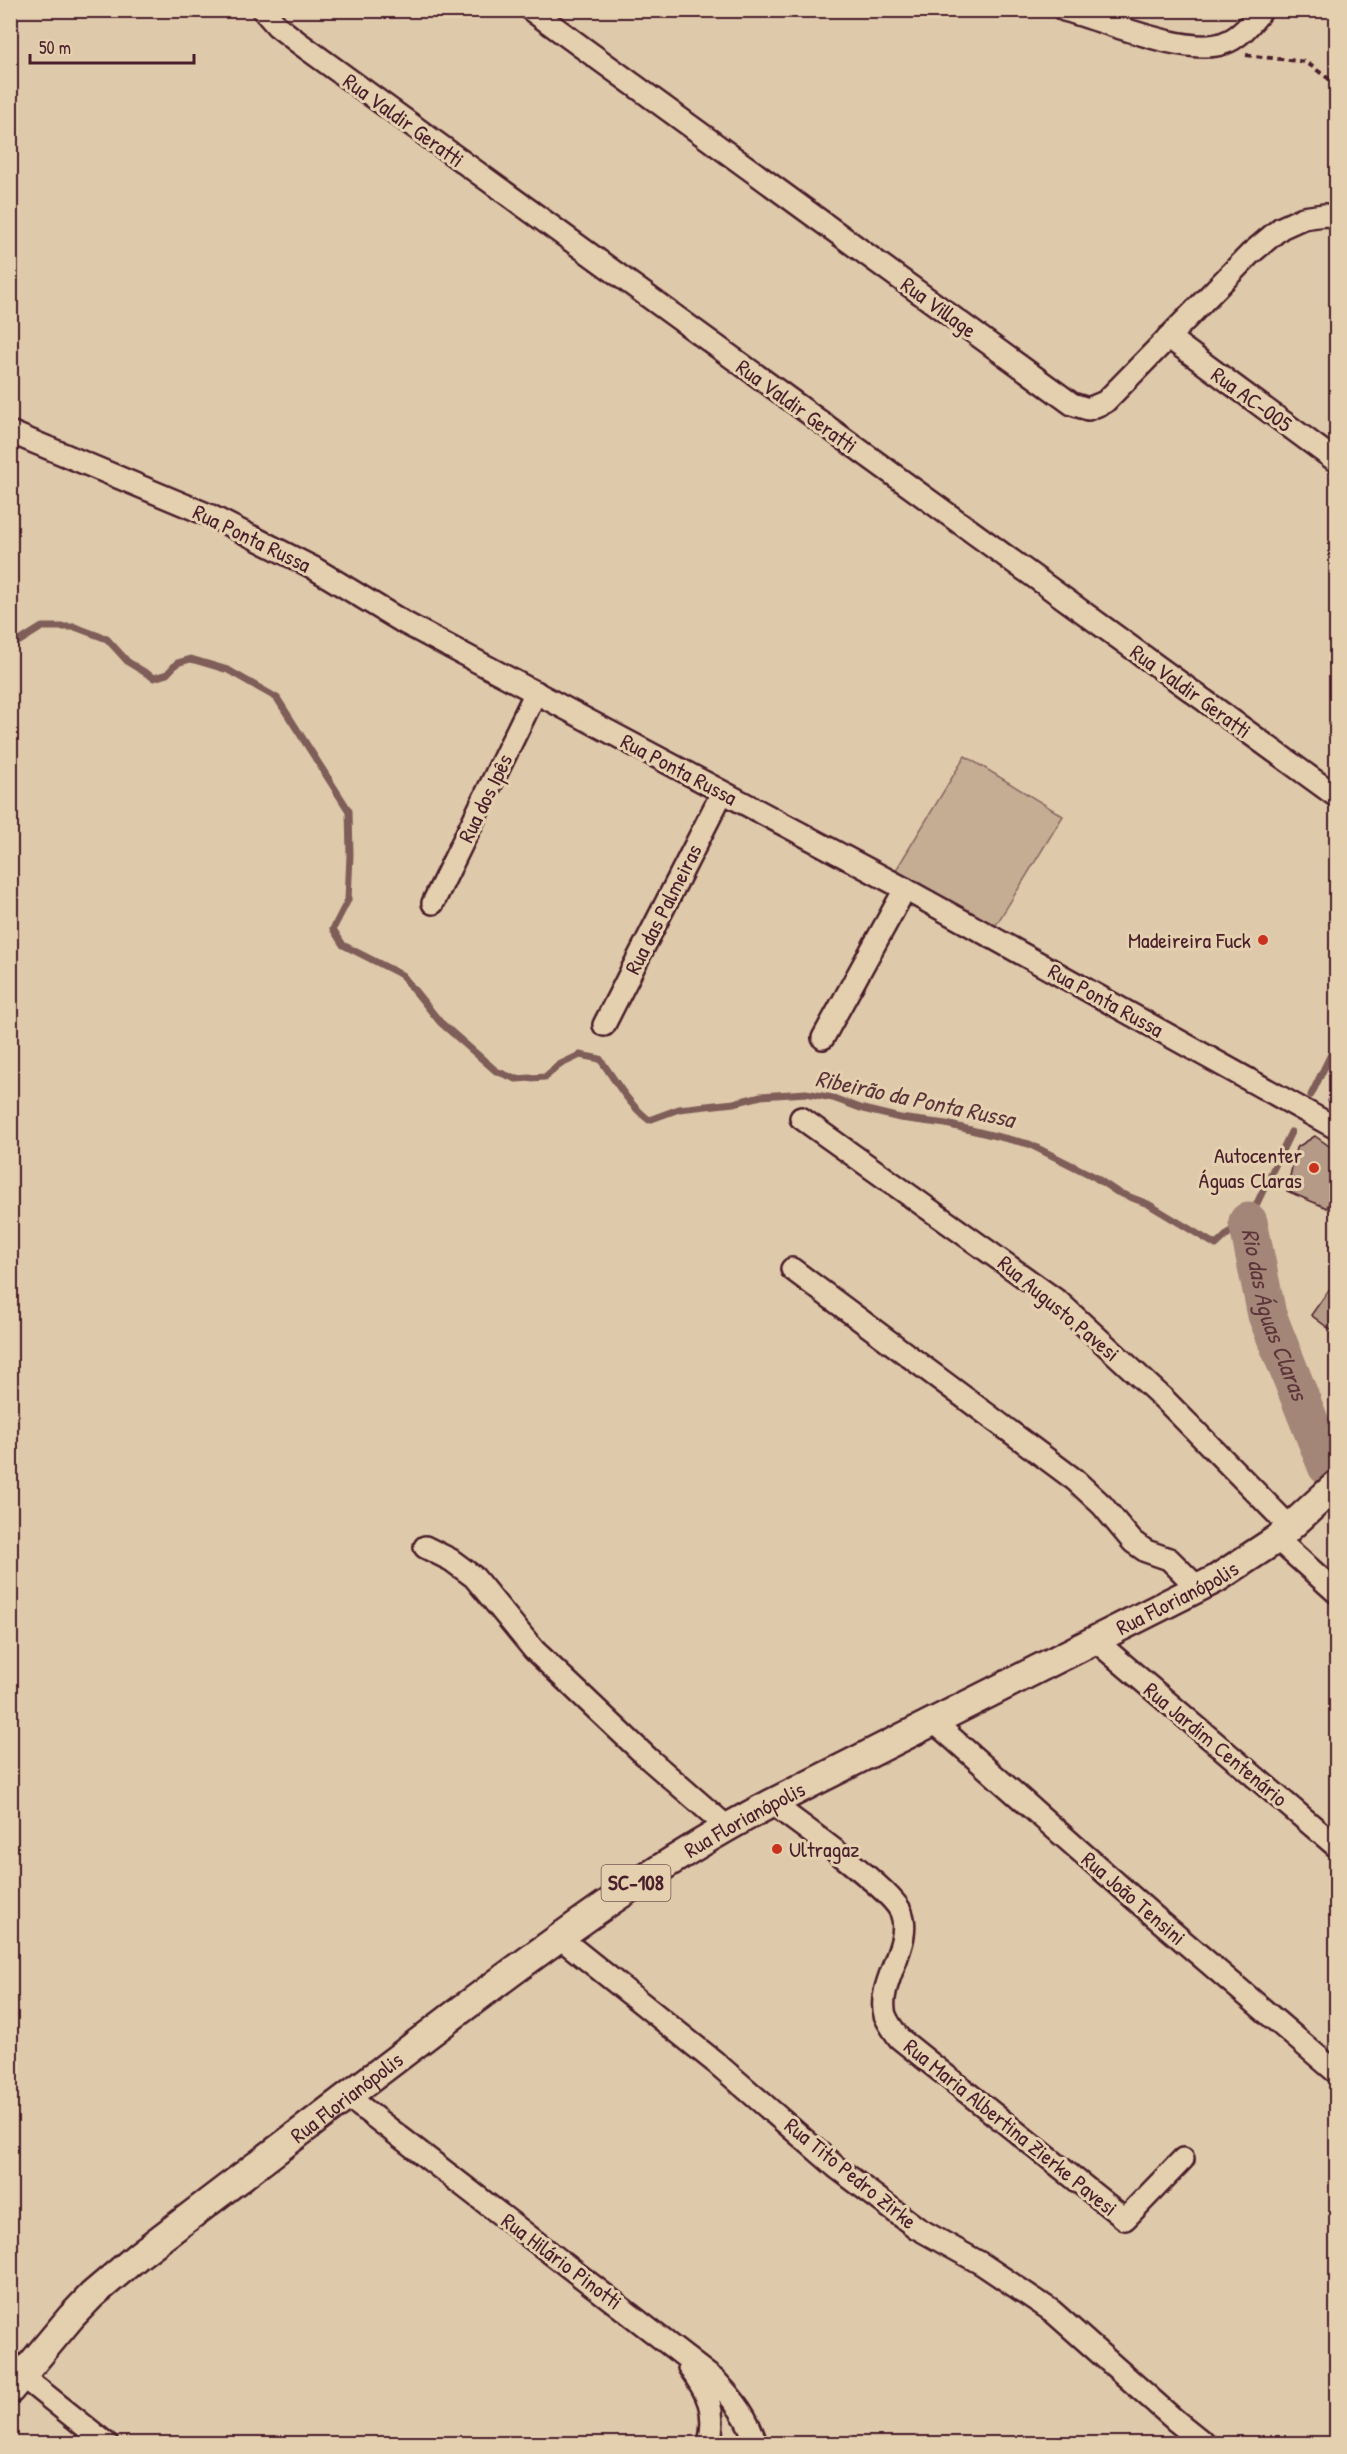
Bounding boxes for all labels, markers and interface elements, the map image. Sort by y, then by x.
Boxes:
scale bar [30,27,194,65]
text: 50 m [39,35,71,60]
street label: Rua Valdir Geratti [337,66,471,174]
street label: Rua Village [895,269,983,345]
street label: Rua Valdir Geratti [730,352,864,460]
street label: Rua AC-005 [1205,359,1299,439]
street label: Rua Ponta Russa [188,497,316,580]
street label: Rua Valdir Geratti [1124,637,1258,745]
street label: Rua Ponta Russa [616,726,743,812]
street label: Rua dos Ipês [451,749,519,847]
street label: Rua das Palmeiras [617,839,709,979]
place label: Madeireira Fuck [1128,925,1251,955]
marker: Madeireira Fuck [1256,933,1270,947]
street label: Rua Ponta Russa [1043,956,1169,1044]
water label: Ribeirão da Ponta Russa [813,1061,1020,1135]
place label: Autocenter Águas Claras [1198,1140,1303,1195]
marker: Autocenter Águas Claras [1307,1161,1321,1175]
water label: Rio das Águas Claras [1235,1225,1317,1407]
street label: Rua Augusto Pavesi [992,1248,1126,1368]
street label: Rua Florianópolis [1111,1553,1244,1642]
street label: Rua Jardim Centenário [1138,1675,1294,1813]
street label: Rua Florianópolis [678,1774,810,1865]
place label: Ultragaz [789,1834,859,1864]
marker: Ultragaz [770,1842,784,1856]
street label: Rua João Tensini [1075,1844,1193,1952]
road number: SC-108 [602,1865,670,1901]
street label: Rua Maria Albertina Zierke Pavesi [898,2031,1124,2223]
street label: Rua Florianópolis [284,2045,409,2150]
street label: Rua Tito Pedro Zirke [779,2110,924,2236]
street label: Rua Hilário Pinotti [496,2206,628,2316]

